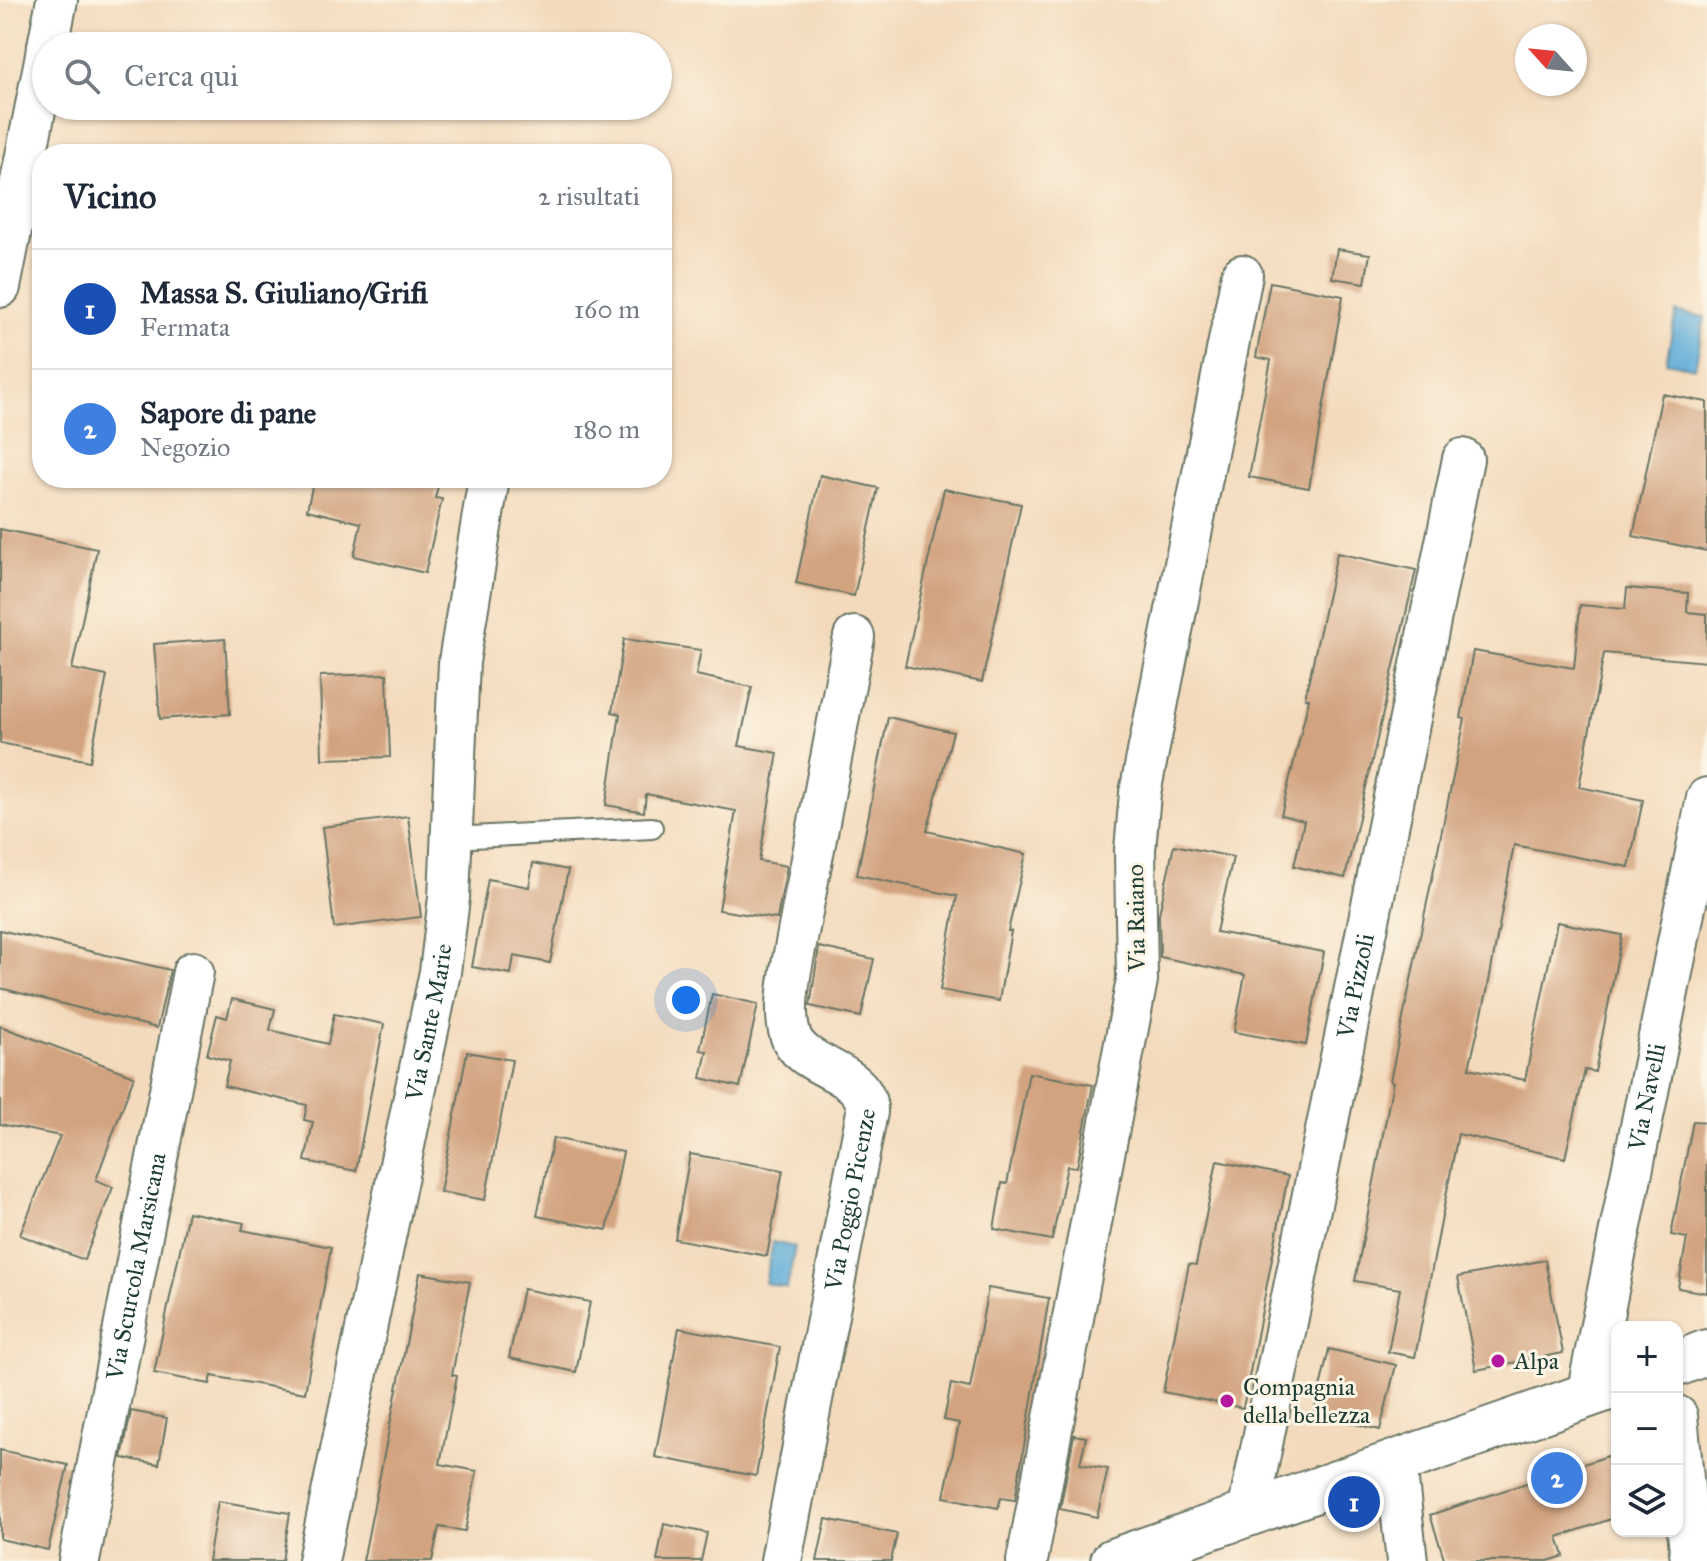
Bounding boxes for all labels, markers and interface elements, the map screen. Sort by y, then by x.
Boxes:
north arrow [1515,24,1587,96]
search box [32,32,672,120]
icon: search [60,54,104,98]
text: Cerca qui [124,58,238,94]
text: Vicino [64,176,156,217]
text: 2 risultati [538,180,640,212]
text: Massa S. Giuliano/Grifi [140,275,428,311]
text: 1 [85,293,95,325]
text: 160 m [574,293,640,325]
text: Fermata [140,311,230,343]
text: Sapore di pane [140,395,316,431]
text: 2 [84,413,96,445]
text: 180 m [573,413,640,445]
text: Negozio [140,431,230,463]
street label: Via Raiano [1120,864,1152,973]
street label: Via Pizzoli [1330,930,1381,1042]
street label: Via Sante Marie [398,942,458,1105]
your location [666,980,706,1020]
street label: Via Navelli [1621,1040,1672,1154]
street label: Via Poggio Picenze [818,1106,882,1294]
street label: Via Scurcola Marsicana [99,1149,173,1384]
map controls [1611,1321,1683,1537]
button: + [1611,1321,1683,1393]
place label: Alpa [1513,1346,1560,1376]
marker: Alpa [1489,1352,1507,1370]
place label: Compagnia della bellezza [1243,1372,1371,1430]
marker: Compagnia della bellezza [1218,1392,1236,1410]
button: − [1611,1393,1683,1465]
pin: 2 [1531,1448,1583,1508]
button: layers [1611,1465,1683,1537]
pin: 1 [1328,1472,1380,1532]

